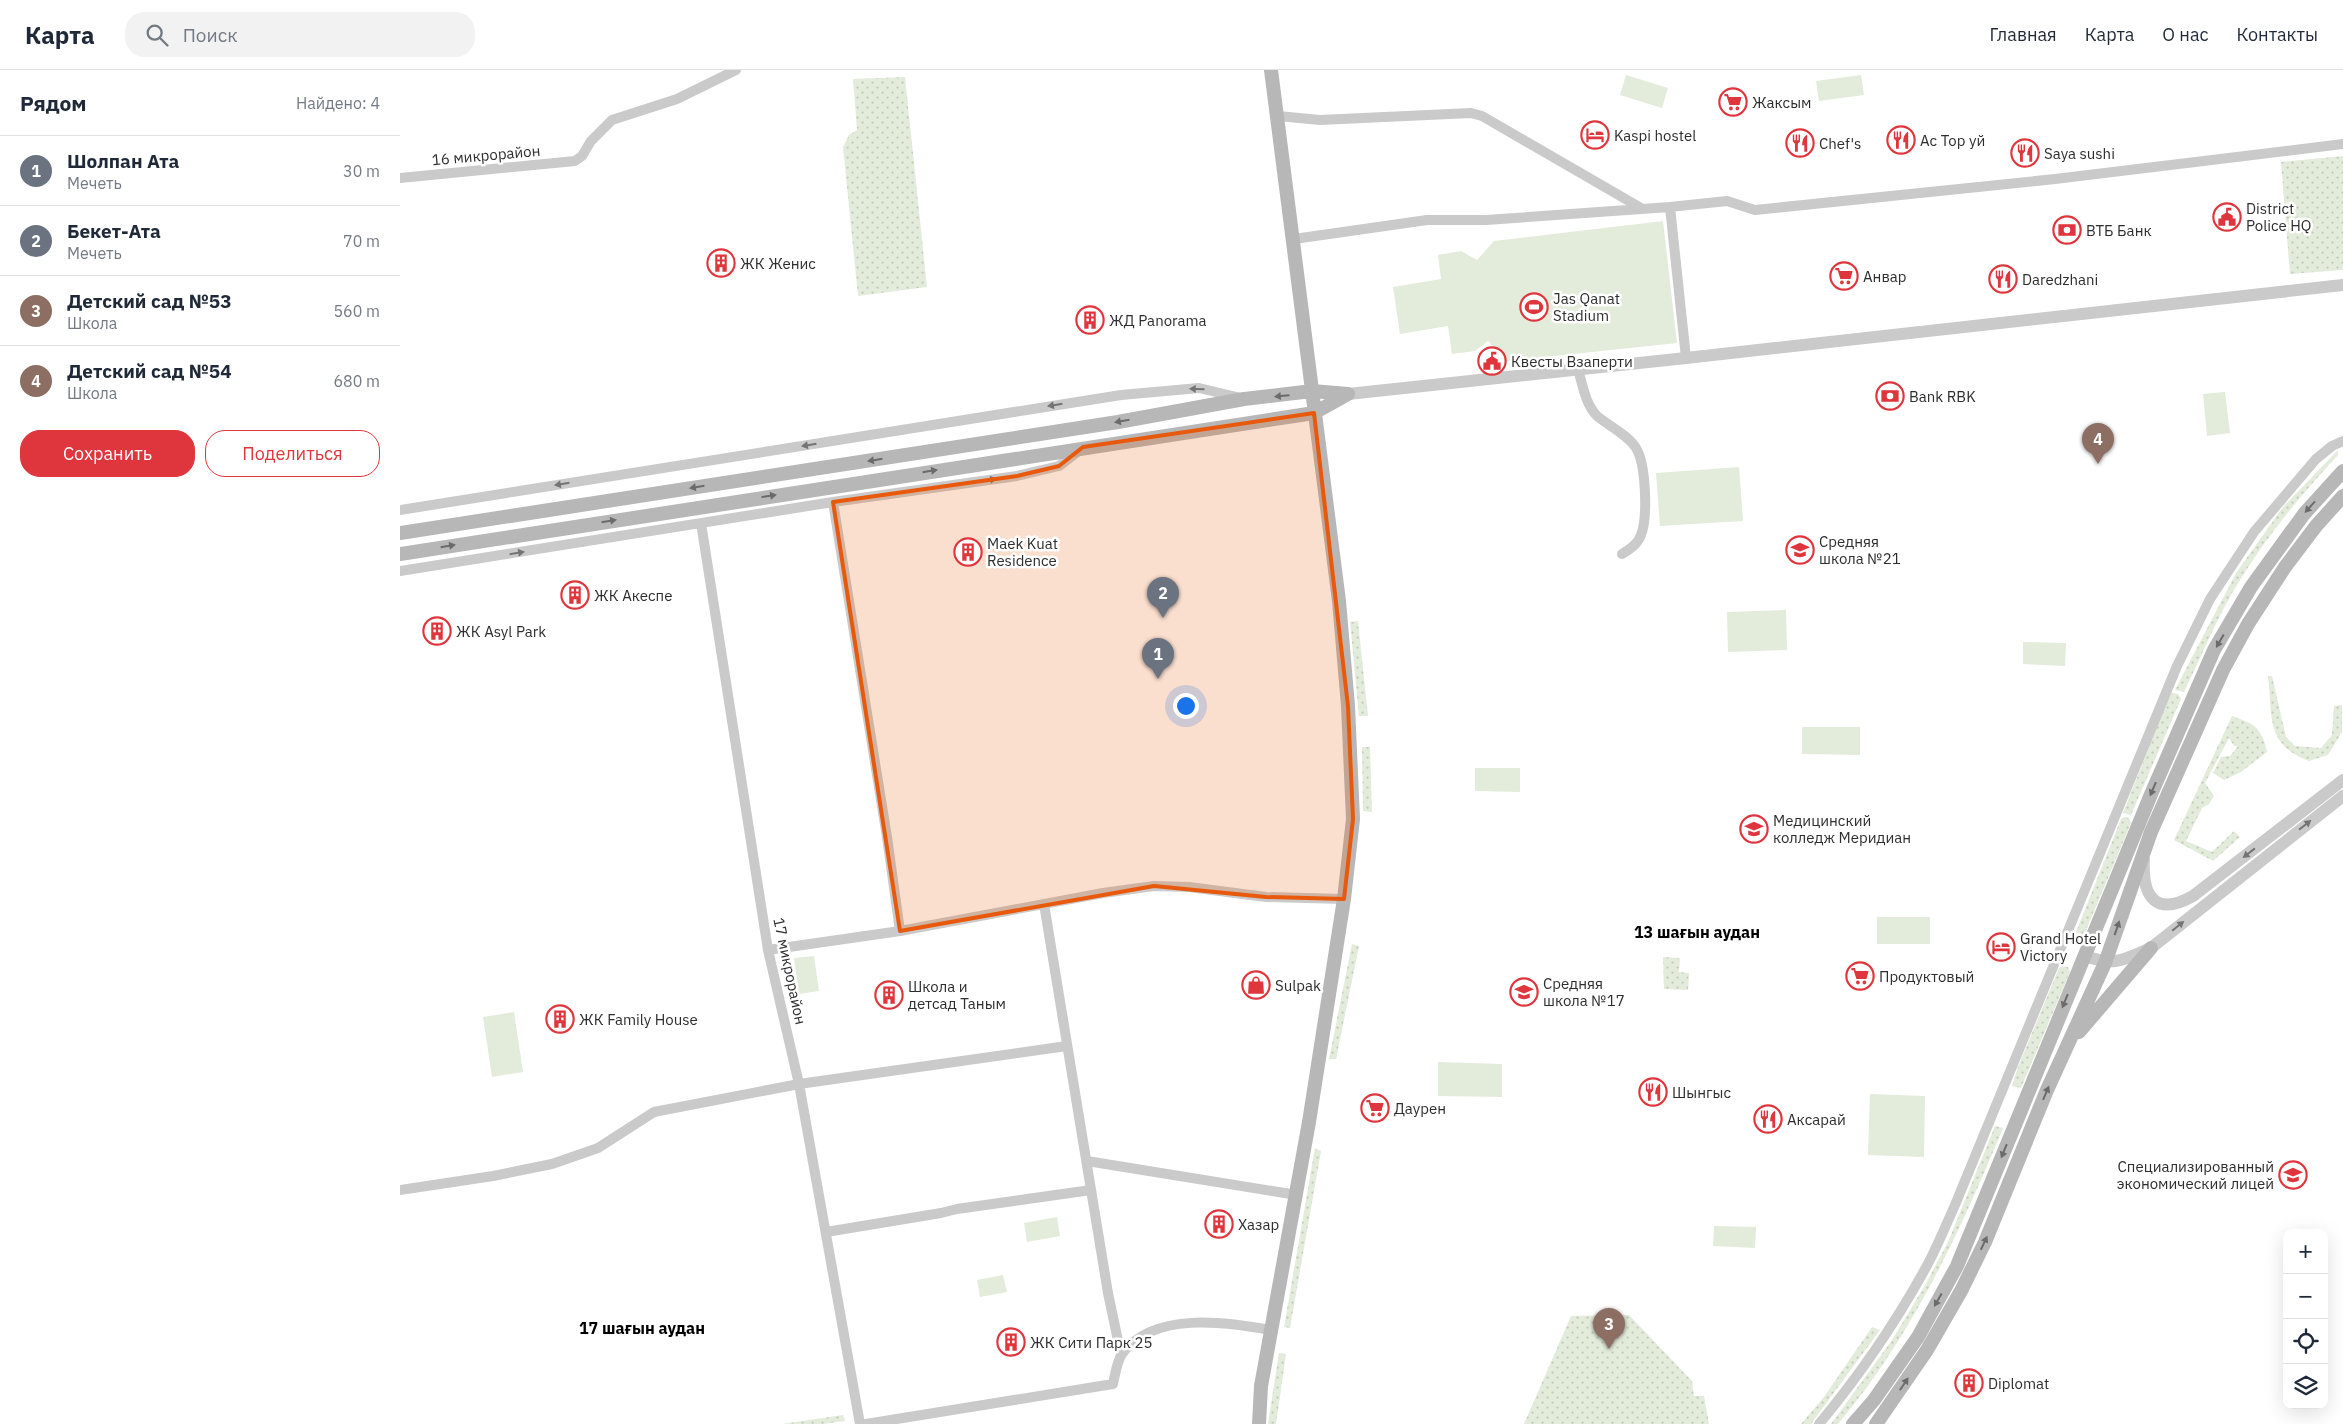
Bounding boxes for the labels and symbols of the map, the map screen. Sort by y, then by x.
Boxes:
supermarket icon: Жаксым [1718,87,1748,117]
place label: Жаксым [1752,93,1811,112]
hotel icon: Kaspi hostel [1580,120,1610,150]
restaurant icon: Ас Тор уй [1886,125,1916,155]
place label: Kaspi hostel [1614,126,1696,145]
restaurant icon: Chef's [1785,128,1815,158]
place label: Ас Тор уй [1920,131,1985,150]
place label: Chef's [1819,134,1861,153]
restaurant icon: Saya sushi [2010,138,2040,168]
street label: 16 микрорайон [431,141,541,169]
place label: Saya sushi [2044,144,2115,163]
place label: District Police HQ [2246,199,2311,235]
public building icon: District Police HQ [2212,202,2242,232]
bank icon: ВТБ Банк [2052,215,2082,245]
place label: ВТБ Банк [2086,221,2152,240]
building icon: ЖК Женис [706,248,736,278]
place label: ЖК Женис [740,254,816,273]
supermarket icon: Анвар [1829,261,1859,291]
restaurant icon: Daredzhani [1988,264,2018,294]
place label: Анвар [1863,267,1906,286]
place label: Daredzhani [2022,270,2098,289]
place label: Jas Qanat Stadium [1553,289,1620,325]
sports icon: Jas Qanat Stadium [1519,292,1549,322]
building icon: ЖД Panorama [1075,305,1105,335]
place label: ЖД Panorama [1109,311,1207,330]
public building icon: Квесты Взаперти [1477,346,1507,376]
place label: Квесты Взаперти [1511,352,1633,371]
bank icon: Bank RBK [1875,381,1905,411]
one-way arrow [1188,385,1204,393]
place label: Bank RBK [1909,387,1976,406]
one-way arrow [1274,392,1290,400]
one-way arrow [1047,402,1063,410]
one-way arrow [1113,418,1129,426]
pin: 4 [2082,423,2114,464]
one-way arrow [800,441,816,449]
one-way arrow [866,456,882,464]
one-way arrow [922,467,938,475]
one-way arrow [981,476,997,484]
one-way arrow [553,481,569,489]
one-way arrow [688,483,704,491]
one-way arrow [762,492,778,500]
one-way arrow [2304,500,2316,512]
one-way arrow [601,517,617,525]
place label: Средняя школа №21 [1819,532,1901,568]
place label: Maek Kuat Residence [987,534,1058,570]
school or university icon: Средняя школа №21 [1785,535,1815,565]
building icon: Maek Kuat Residence [953,537,983,567]
one-way arrow [441,542,457,550]
one-way arrow [510,548,526,556]
pin: 2 [1147,577,1179,618]
building icon: ЖК Акеспе [560,580,590,610]
place label: ЖК Акеспе [594,586,672,605]
building icon: ЖК Asyl Park [422,616,452,646]
place label: ЖК Asyl Park [456,622,546,641]
one-way arrow [2215,635,2224,648]
pin: 1 [1142,638,1174,679]
your location [1173,693,1199,719]
one-way arrow [2148,782,2156,796]
place label: Медицинский колледж Меридиан [1773,811,1911,847]
school or university icon: Медицинский колледж Меридиан [1739,814,1769,844]
one-way arrow [2298,820,2312,830]
one-way arrow [2242,848,2256,858]
street label: 17 микрорайон [769,916,811,1026]
one-way arrow [2113,920,2121,935]
one-way arrow [2171,921,2184,932]
district label: 13 шағын аудан [1634,922,1760,942]
place label: Grand Hotel Victory [2020,929,2101,965]
hotel icon: Grand Hotel Victory [1986,932,2016,962]
supermarket icon: Продуктовый [1845,961,1875,991]
place label: Продуктовый [1879,967,1974,986]
shop icon: Sulpak [1241,970,1271,1000]
place label: Средняя школа №17 [1543,974,1625,1010]
place label: Sulpak [1275,976,1321,995]
place label: Школа и детсад Таным [908,977,1006,1013]
school or university icon: Средняя школа №17 [1509,977,1539,1007]
building icon: Школа и детсад Таным [874,980,904,1010]
one-way arrow [2061,994,2069,1009]
building icon: ЖК Family House [545,1004,575,1034]
place label: ЖК Family House [579,1010,698,1029]
restaurant icon: Шынгыс [1638,1077,1668,1107]
place label: Шынгыс [1672,1083,1731,1102]
one-way arrow [2042,1086,2050,1100]
supermarket icon: Даурен [1360,1093,1390,1123]
place label: Даурен [1394,1099,1446,1118]
restaurant icon: Аксарай [1753,1104,1783,1134]
place label: Аксарай [1787,1110,1846,1129]
one-way arrow [1999,1144,2007,1158]
place label: Специализированный экономический лицей [2117,1157,2274,1193]
school or university icon: Специализированный экономический лицей [2278,1160,2308,1190]
building icon: Хазар [1204,1209,1234,1239]
place label: Хазар [1238,1215,1279,1234]
one-way arrow [1981,1236,1989,1250]
one-way arrow [1934,1293,1943,1306]
pin: 3 [1593,1308,1625,1349]
district label: 17 шағын аудан [579,1318,705,1338]
building icon: ЖК Сити Парк 25 [996,1327,1026,1357]
place label: ЖК Сити Парк 25 [1030,1333,1153,1352]
building icon: Diplomat [1954,1368,1984,1398]
place label: Diplomat [1988,1374,2049,1393]
one-way arrow [1899,1378,1909,1391]

